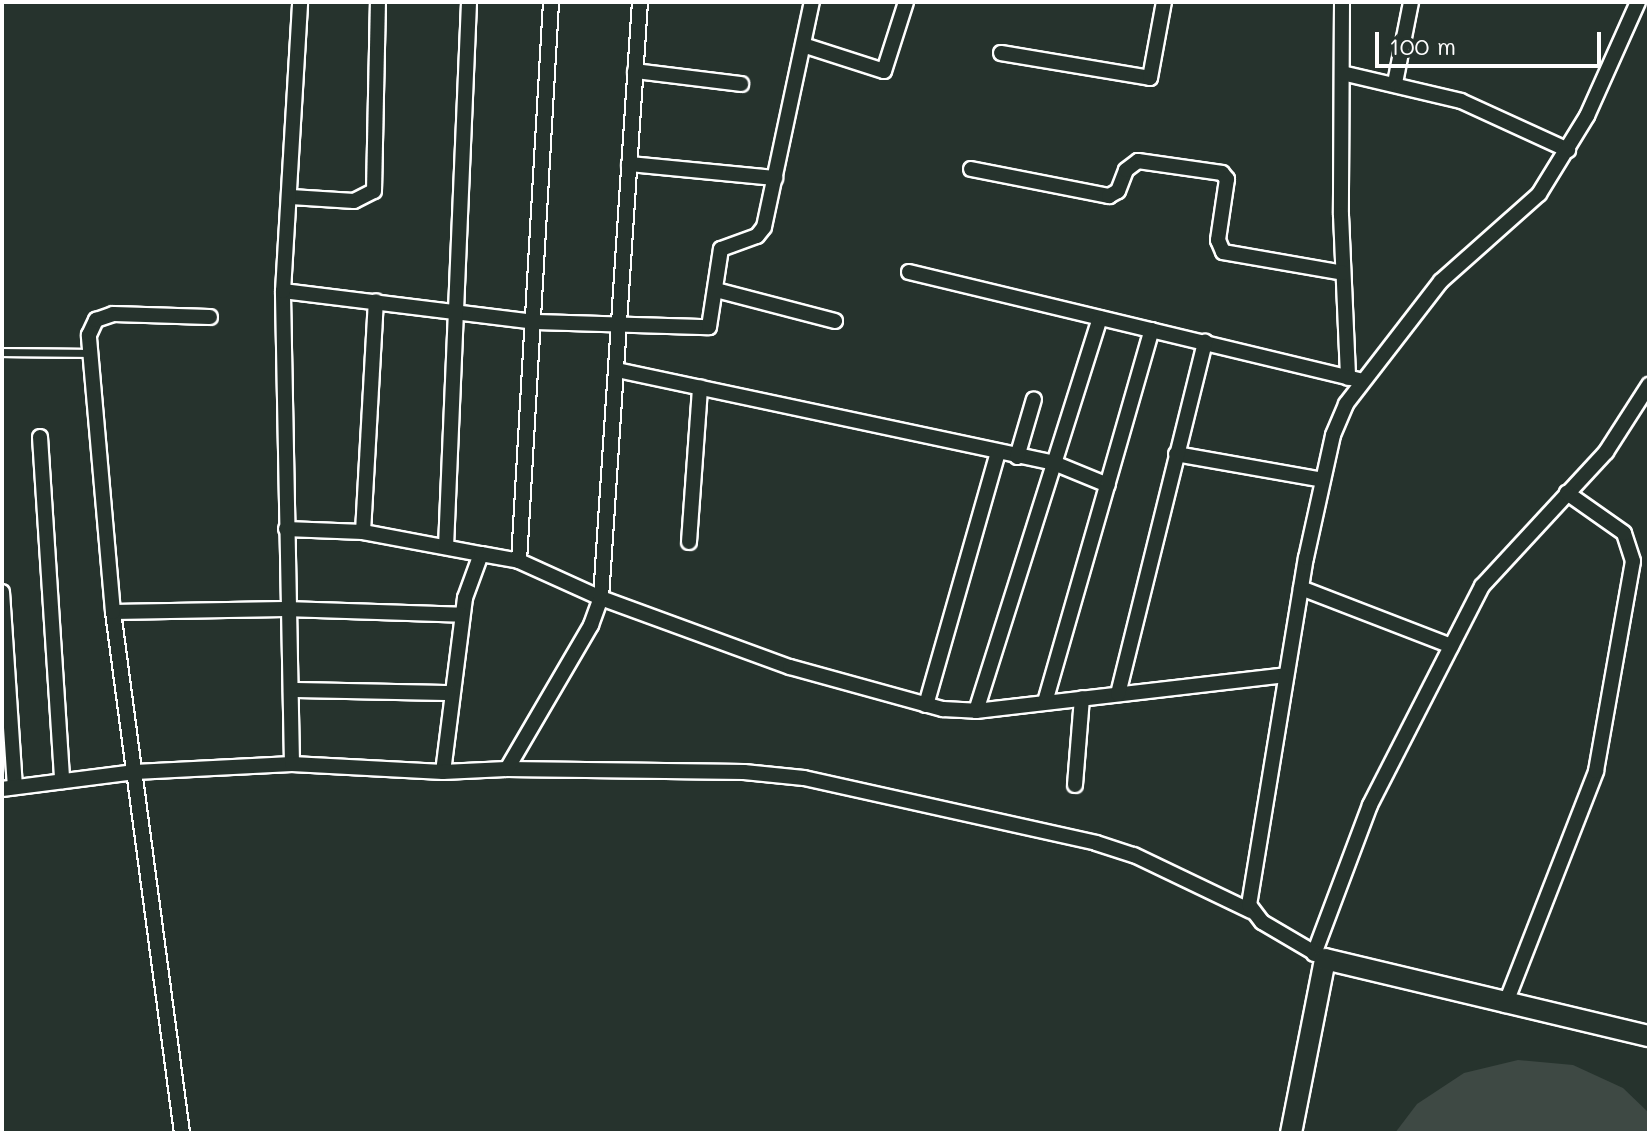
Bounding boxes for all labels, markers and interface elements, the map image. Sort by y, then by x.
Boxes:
scale bar [1379,16,1605,66]
text: 100 m [1389,30,1456,61]

